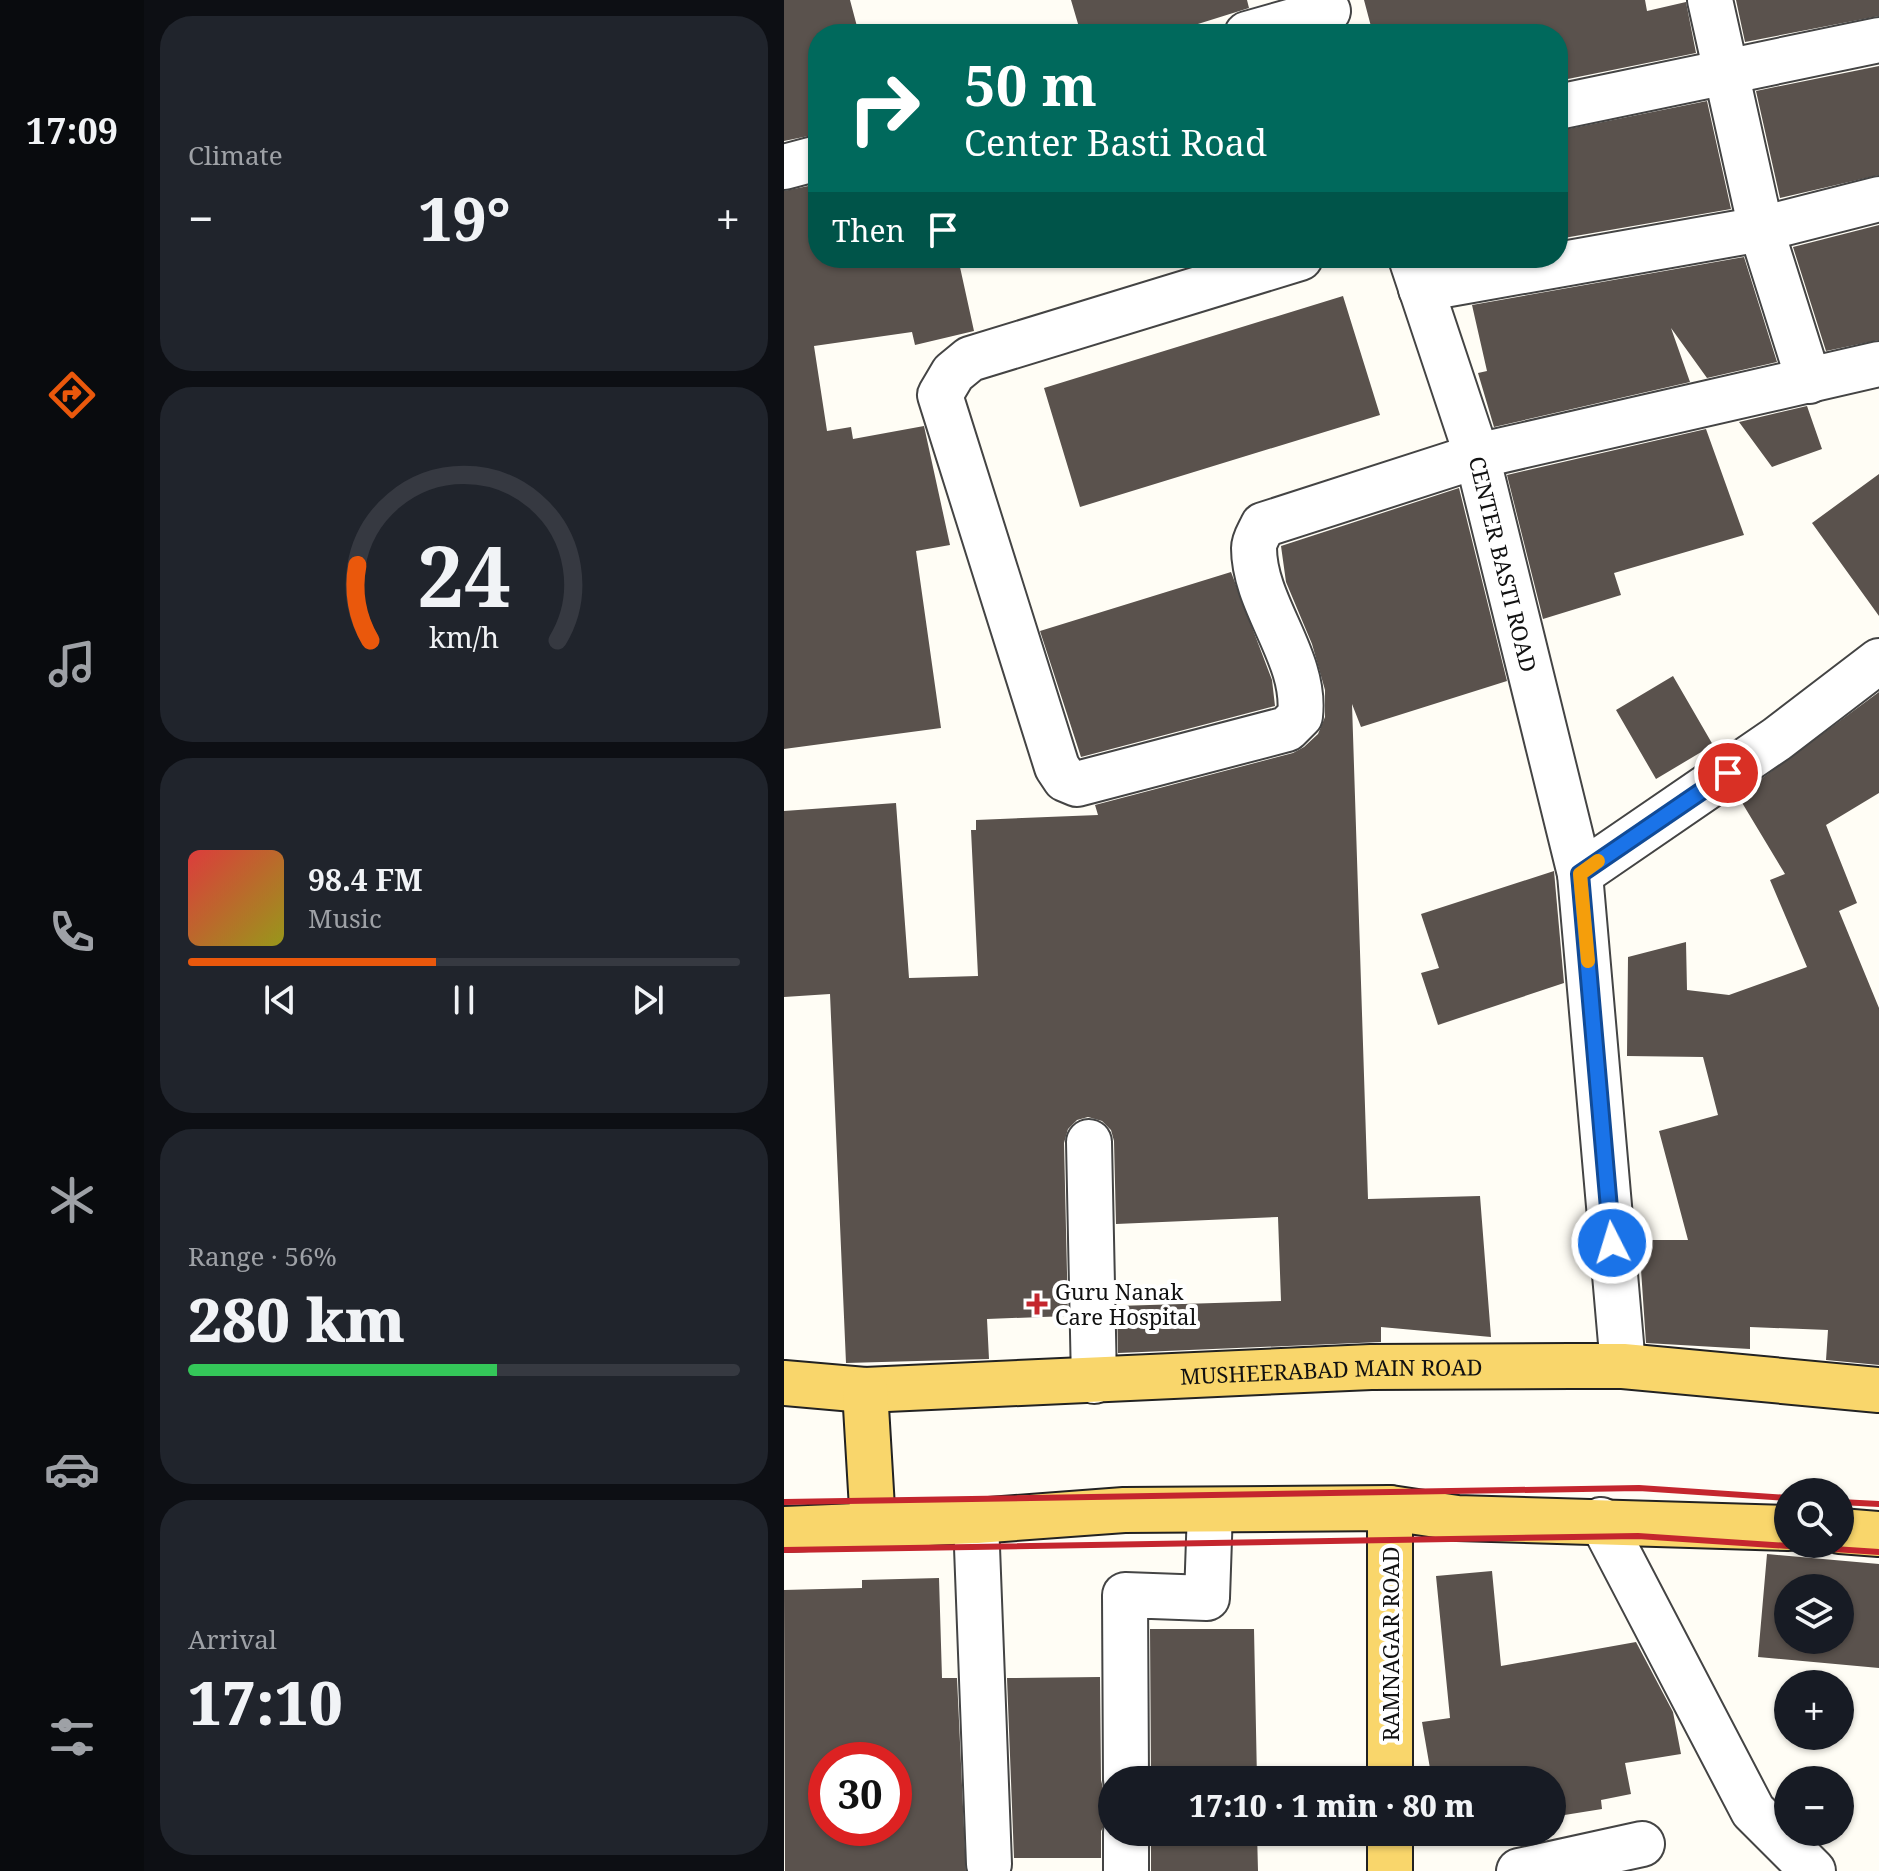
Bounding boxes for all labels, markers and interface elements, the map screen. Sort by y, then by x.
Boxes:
text: 50 m [964,46,1097,122]
icon: right [832,56,936,160]
text: 17:09 [26,106,118,155]
text: Center Basti Road [964,118,1267,167]
text: Climate [188,137,283,173]
text: 19° [418,177,510,259]
text: − [188,188,213,248]
text: + [715,188,740,248]
icon: arrive [921,208,965,252]
text: Then [832,210,905,251]
icon: directions [44,367,100,423]
street label: CENTER BASTI ROAD [1463,453,1545,675]
text: 24 [417,517,511,630]
text: km/h [429,617,499,656]
icon: music [44,636,100,692]
pin [1694,739,1762,807]
icon: arrive [1706,751,1750,795]
text: 98.4 FM [308,859,423,900]
text: Music [308,900,382,936]
icon: phone [44,904,100,960]
icon: previous [258,978,302,1022]
icon: pause [442,978,486,1022]
icon: next [626,978,670,1022]
icon: climate [44,1172,100,1228]
position arrow [1570,1201,1654,1285]
text: Range · 56% [188,1238,337,1274]
place label: Guru Nanak Care Hospital [1055,1276,1196,1331]
text: 280 km [188,1278,405,1360]
marker: Guru Nanak Care Hospital [1026,1293,1048,1315]
street label: MUSHEERABAD MAIN ROAD [1179,1351,1483,1391]
icon: car [44,1441,100,1497]
map controls [1774,1478,1854,1846]
button: search [1774,1478,1854,1558]
street label: RAMNAGAR ROAD [1375,1546,1405,1742]
button: layers [1774,1574,1854,1654]
text: Arrival [188,1621,277,1657]
text: 17:10 [188,1661,343,1743]
button: + [1774,1670,1854,1750]
icon: filters [44,1709,100,1765]
speed limit sign: 30 [808,1742,912,1846]
button: − [1774,1766,1854,1846]
text: 17:10 · 1 min · 80 m [1189,1785,1475,1826]

